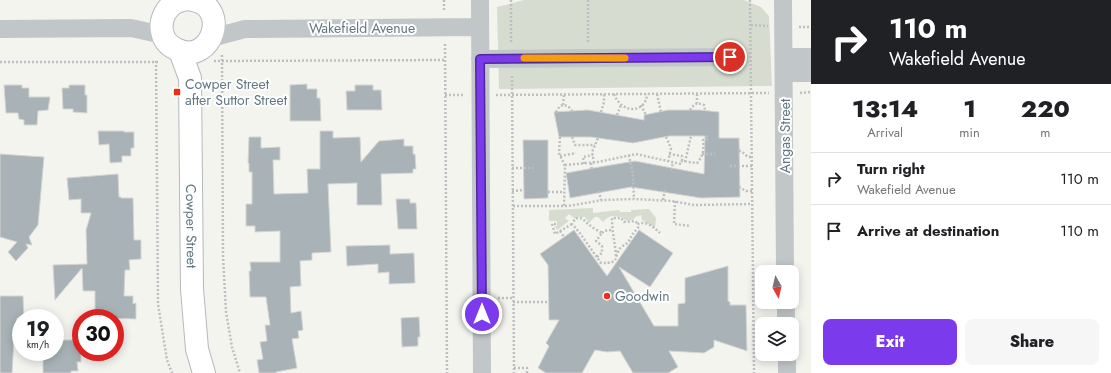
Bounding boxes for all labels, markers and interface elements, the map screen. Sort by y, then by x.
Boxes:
text: 110 m [889,8,967,49]
icon: right [823,16,875,68]
street label: Wakefield Avenue [309,18,415,38]
pin [713,40,747,74]
icon: arrive [719,46,741,68]
text: Wakefield Avenue [889,46,1026,72]
place label: Cowper Street after Suttor Street [185,74,288,110]
marker: Cowper Street after Suttor Street [172,87,182,97]
text: 13:14 [852,91,918,126]
text: 1 [963,91,976,126]
text: 220 [1021,91,1070,126]
street label: Angas Street [775,98,795,173]
text: Arrival [867,123,903,142]
text: min [959,123,980,142]
text: m [1040,123,1050,142]
text: Turn right [857,158,925,180]
icon: right [823,168,845,190]
text: 110 m [1060,168,1099,190]
text: Wakefield Avenue [857,180,956,199]
street label: Cowper Street [181,184,202,269]
icon: arrive [823,220,845,242]
text: Arrive at destination [857,220,999,242]
text: 110 m [1060,220,1099,242]
north arrow [755,265,799,309]
map controls [755,265,799,361]
place label: Goodwin [615,286,670,306]
marker: Goodwin [602,291,612,301]
position arrow [461,293,503,335]
speed limit sign: 30 [72,309,124,361]
text: 19 [26,315,50,344]
button: layers [755,317,799,361]
button: Exit [823,319,957,365]
button: Share [965,319,1099,365]
text: km/h [27,337,49,352]

